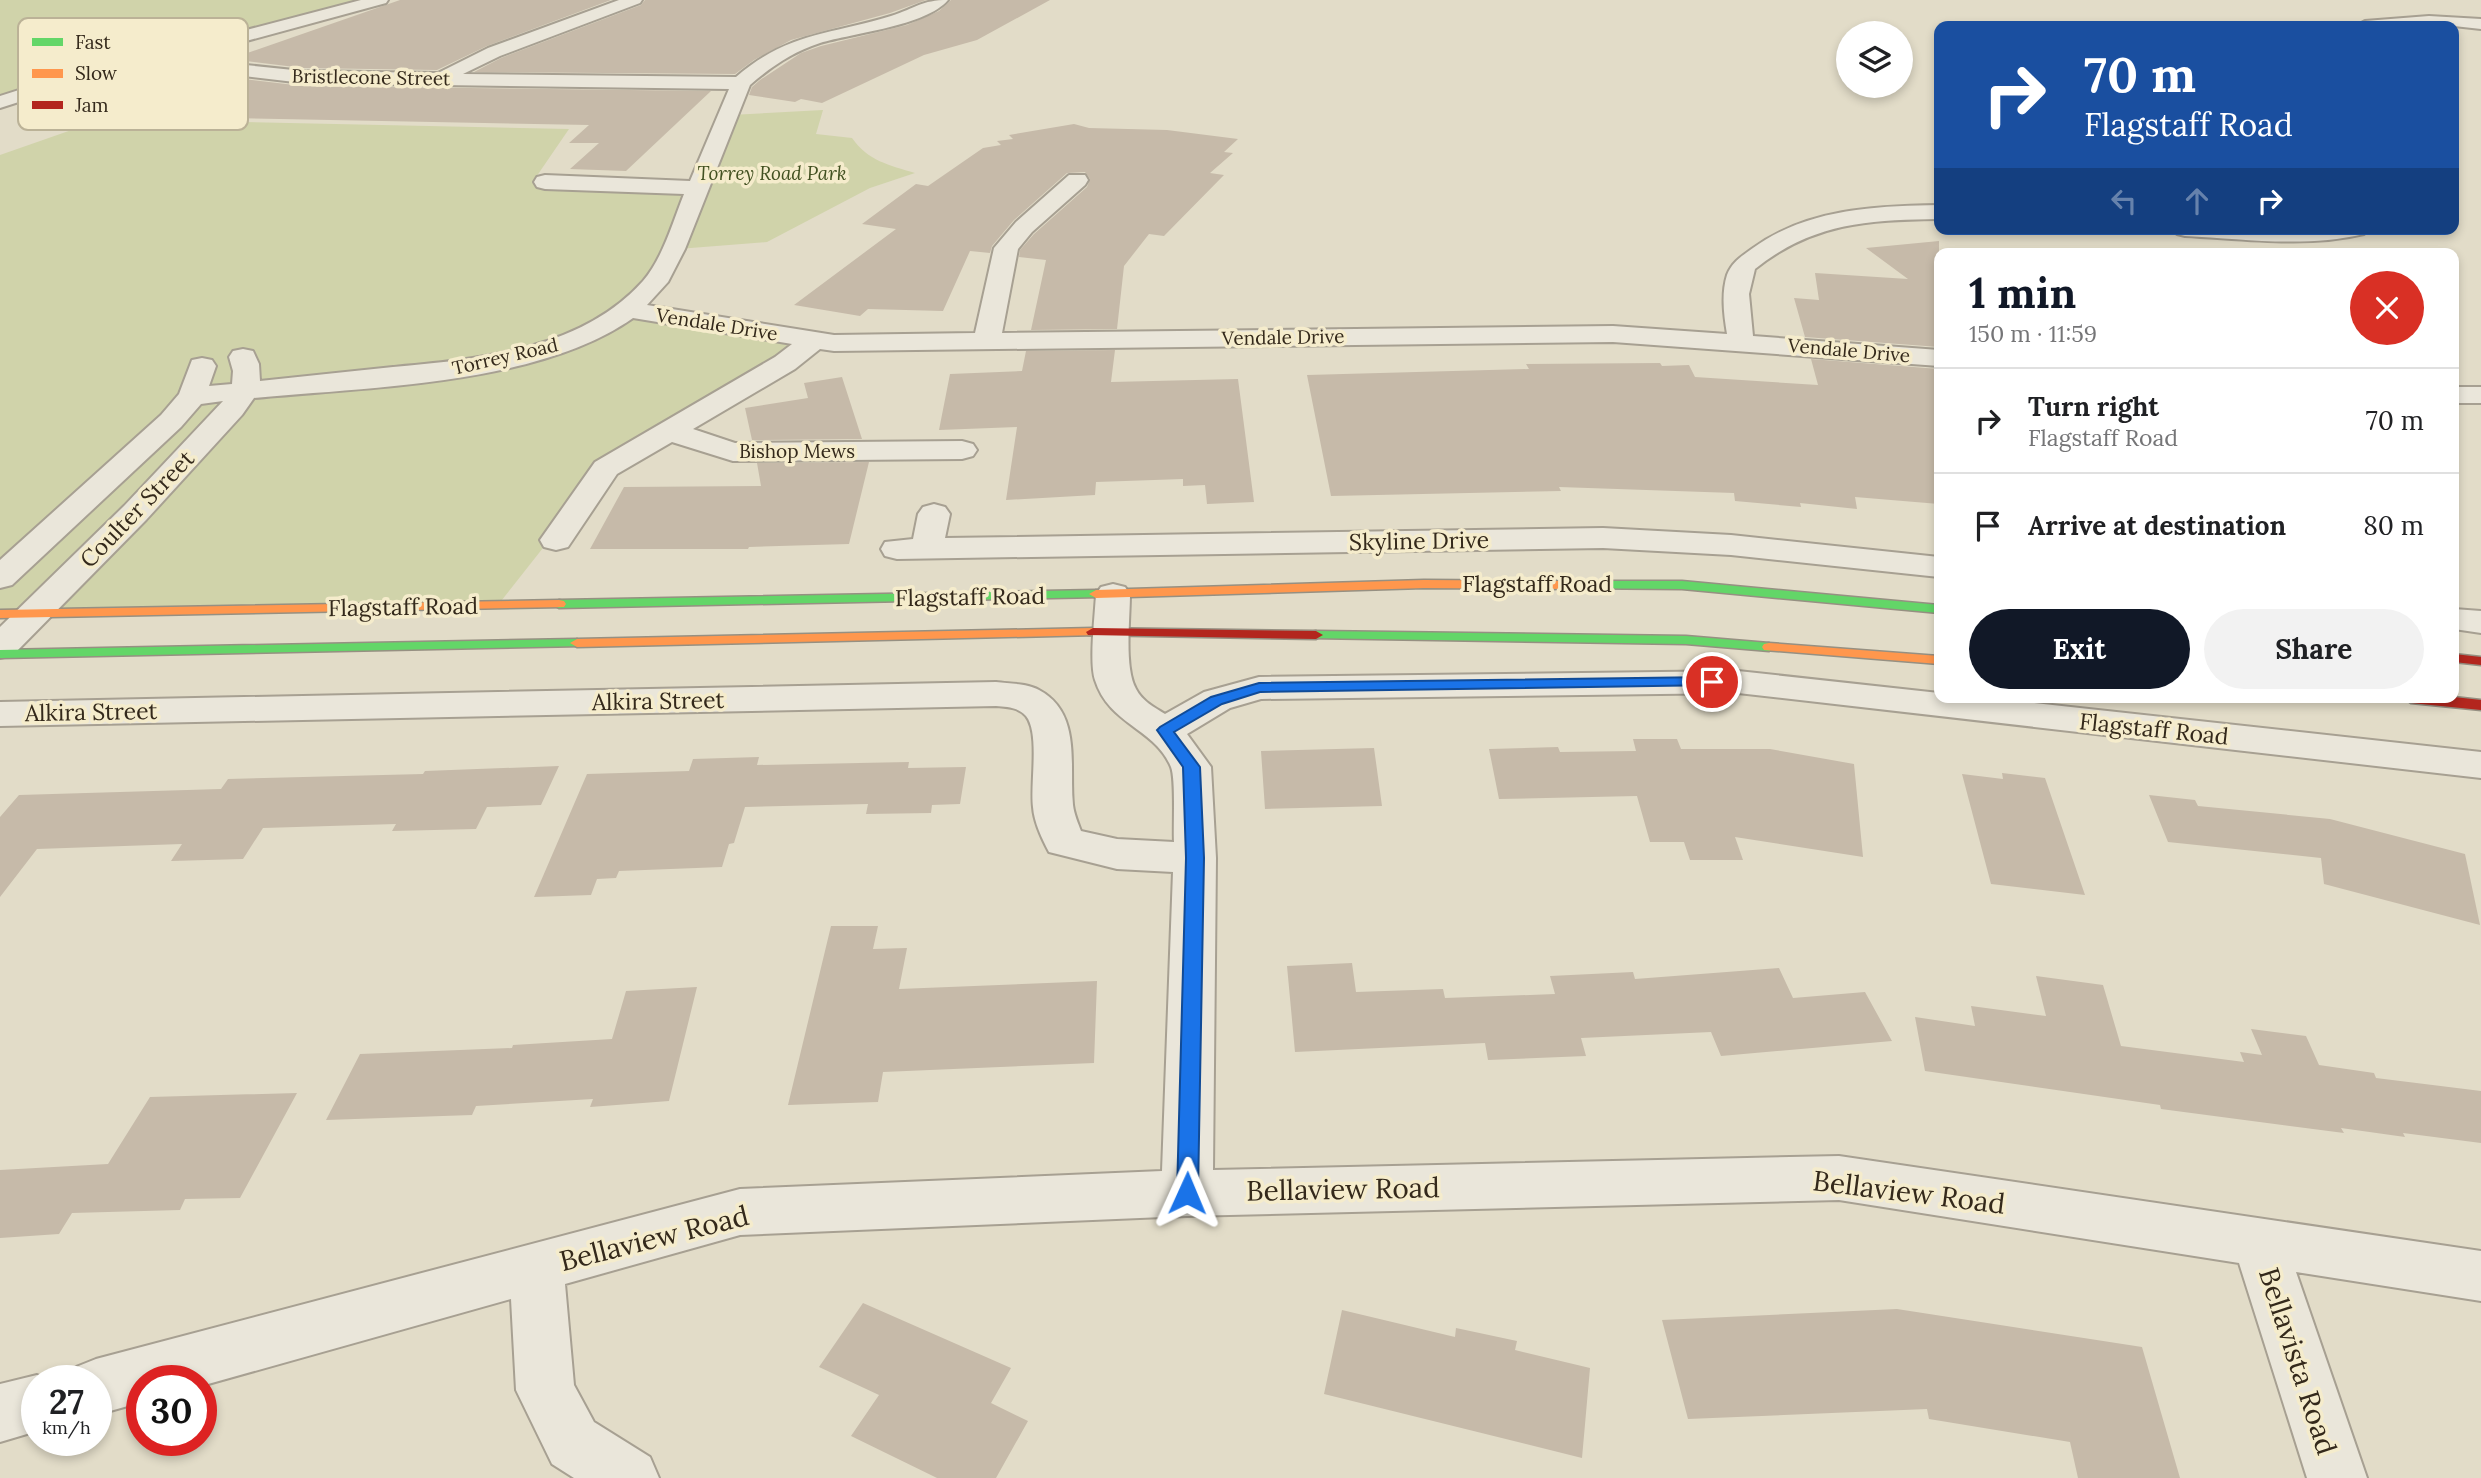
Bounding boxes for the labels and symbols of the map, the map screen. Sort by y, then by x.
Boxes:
legend [18,18,248,130]
text: Fast [75,30,111,54]
text: Slow [75,61,118,85]
street label: Bristlecone Street [292,64,451,90]
text: Jam [74,93,109,117]
park label: Torrey Road Park [697,161,847,185]
street label: Vendale Drive [654,302,779,345]
street label: Vendale Drive [1220,324,1345,350]
street label: Torrey Road [450,332,560,380]
street label: Vendale Drive [1786,333,1911,367]
street label: Bishop Mews [739,439,855,463]
street label: Coulter Street [73,444,200,573]
street label: Skyline Drive [1349,525,1489,556]
street label: Flagstaff Road [1462,569,1612,598]
street label: Flagstaff Road [895,581,1045,612]
street label: Flagstaff Road [328,591,478,622]
pin [1682,652,1742,712]
street label: Alkira Street [591,685,725,716]
street label: Alkira Street [24,696,158,727]
street label: Flagstaff Road [2078,706,2230,751]
position arrow [1150,1156,1224,1230]
street label: Bellaview Road [1811,1162,2007,1222]
street label: Bellaview Road [1246,1169,1440,1209]
street label: Bellaview Road [556,1197,752,1279]
street label: Bellavista Road [2251,1263,2345,1459]
speed limit sign: 30 [126,1365,217,1456]

